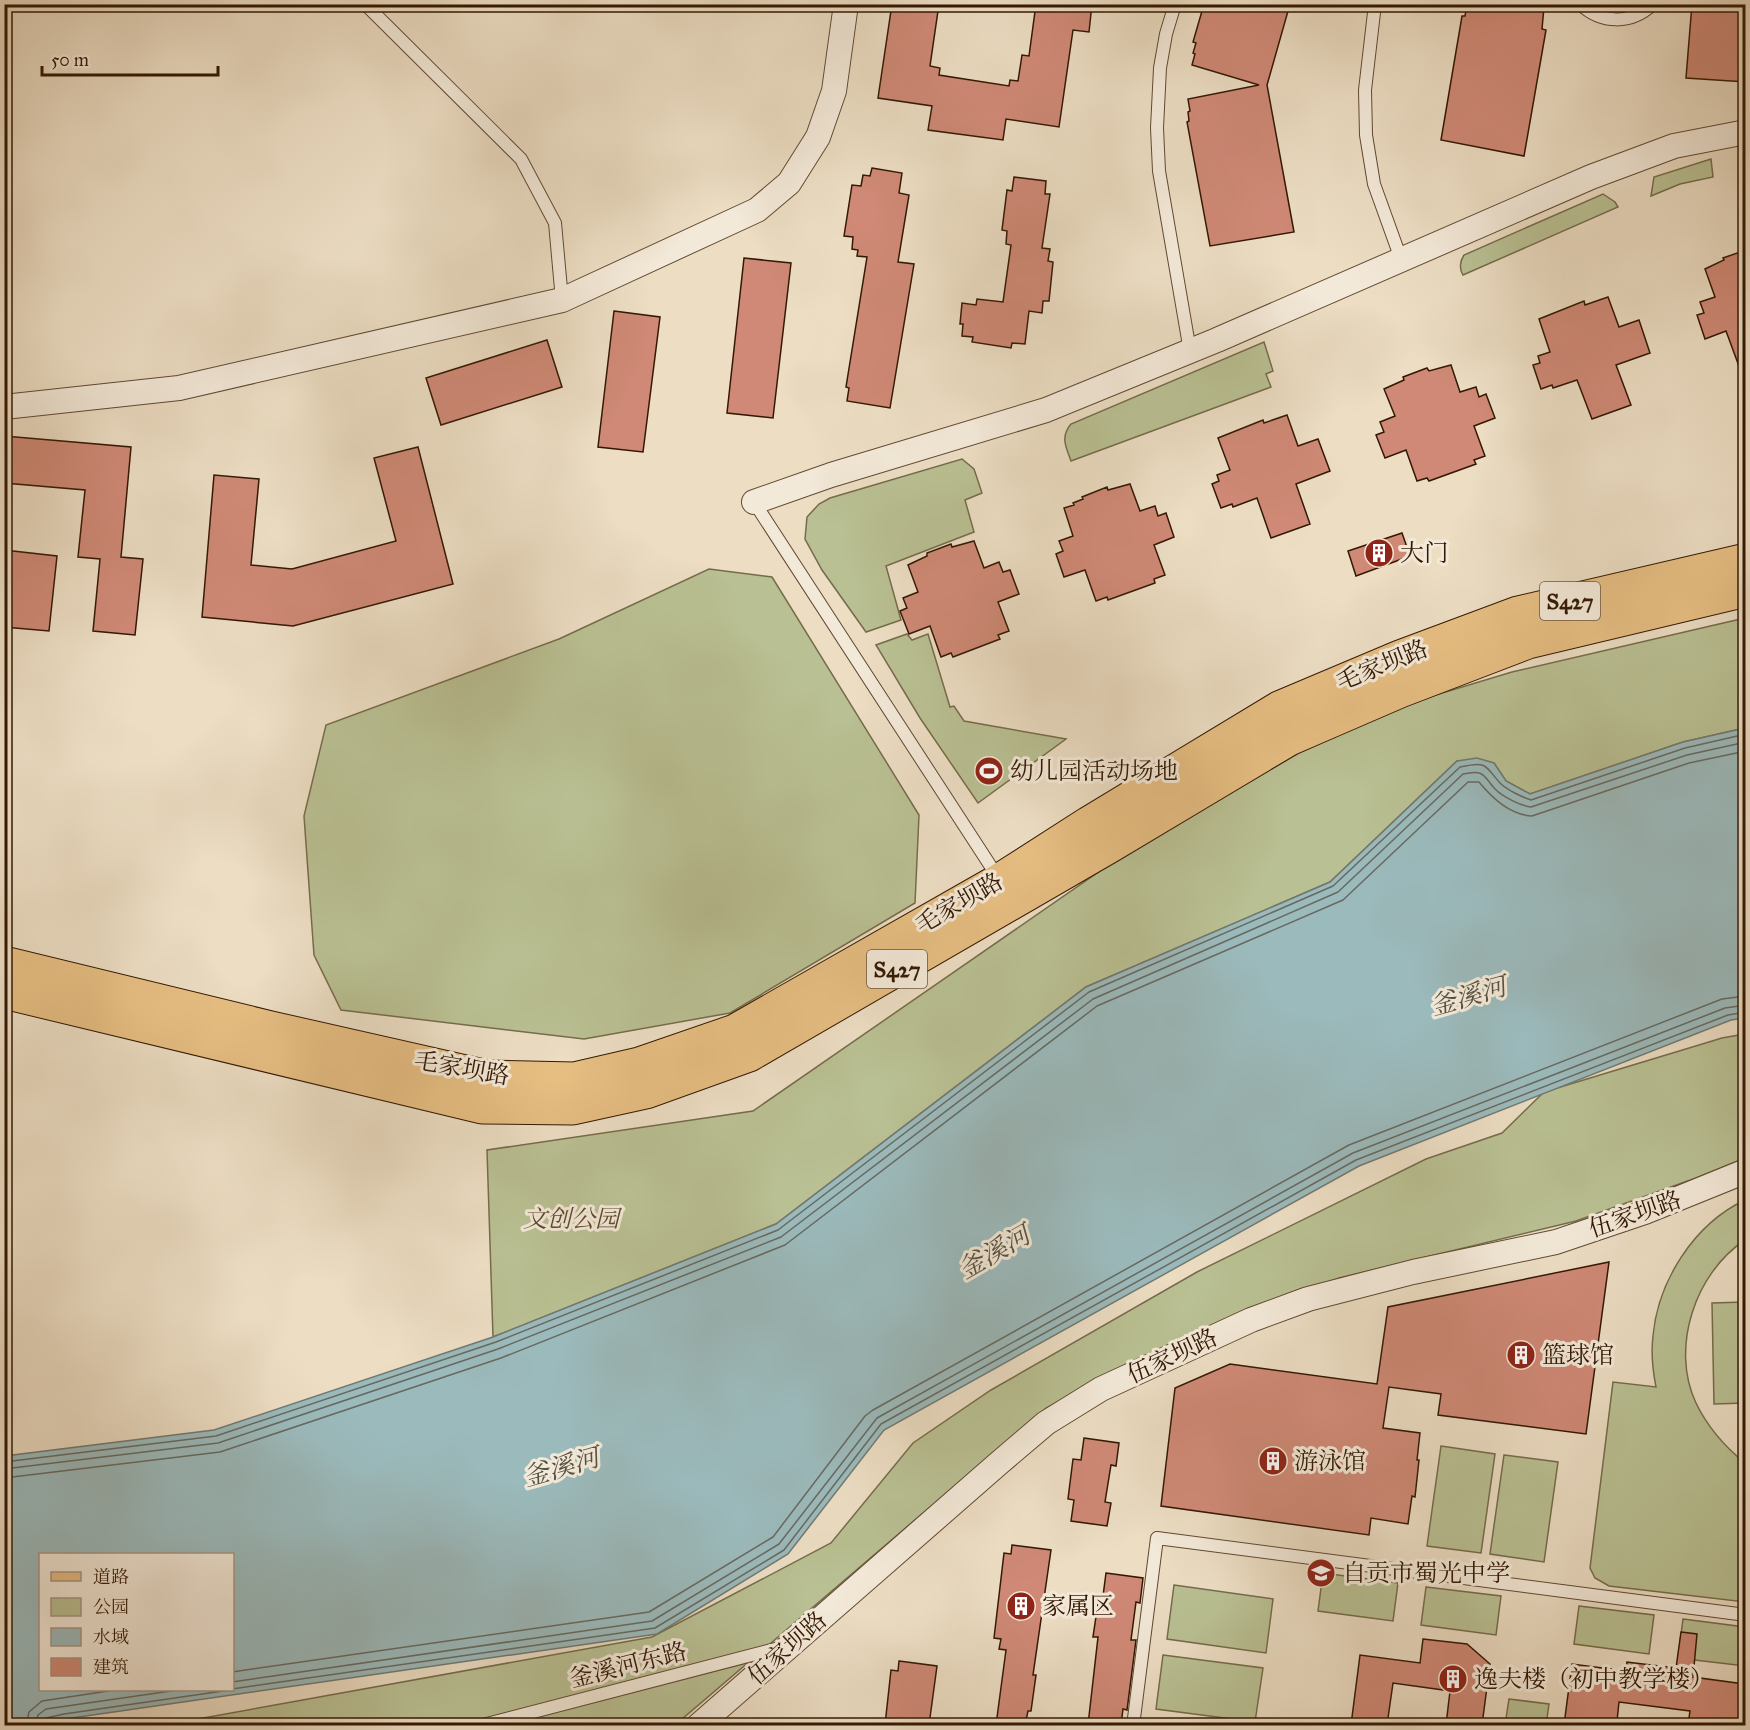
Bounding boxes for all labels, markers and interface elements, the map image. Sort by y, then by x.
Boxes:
scale bar [42,39,218,77]
text: 50 m [51,49,89,71]
building icon: 大门 [1363,537,1395,569]
place label: 大门 [1400,538,1448,568]
road number: S427 [1540,582,1600,620]
street label: 毛家坝路 [1332,633,1432,697]
sports icon: 幼儿园活动场地 [973,755,1005,787]
place label: 幼儿园活动场地 [1010,756,1178,786]
street label: 毛家坝路 [910,866,1008,940]
road number: S427 [867,950,927,988]
water label: 釜溪河 [1426,969,1514,1022]
street label: 毛家坝路 [412,1045,512,1091]
street label: 伍家坝路 [1585,1184,1685,1244]
park label: 文创公园 [523,1204,623,1234]
water label: 釜溪河 [952,1217,1039,1285]
street label: 伍家坝路 [1122,1322,1222,1390]
building icon: 篮球馆 [1505,1339,1537,1371]
place label: 篮球馆 [1542,1340,1614,1370]
water label: 釜溪河 [519,1440,607,1493]
building icon: 游泳馆 [1257,1445,1289,1477]
place label: 游泳馆 [1294,1446,1366,1476]
legend [39,1553,234,1691]
school or university icon: 自贡市蜀光中学 [1305,1557,1337,1589]
place label: 自贡市蜀光中学 [1342,1558,1510,1588]
text: 道路 [93,1566,129,1588]
building icon: 家属区 [1005,1590,1037,1622]
place label: 家属区 [1042,1591,1114,1621]
text: 公园 [93,1596,129,1618]
street label: 伍家坝路 [741,1605,833,1691]
text: 水域 [93,1626,129,1648]
street label: 釜溪河东路 [566,1636,690,1694]
text: 建筑 [93,1656,129,1678]
building icon: 逸夫楼（初中教学楼） [1437,1663,1469,1695]
place label: 逸夫楼（初中教学楼） [1474,1664,1714,1694]

